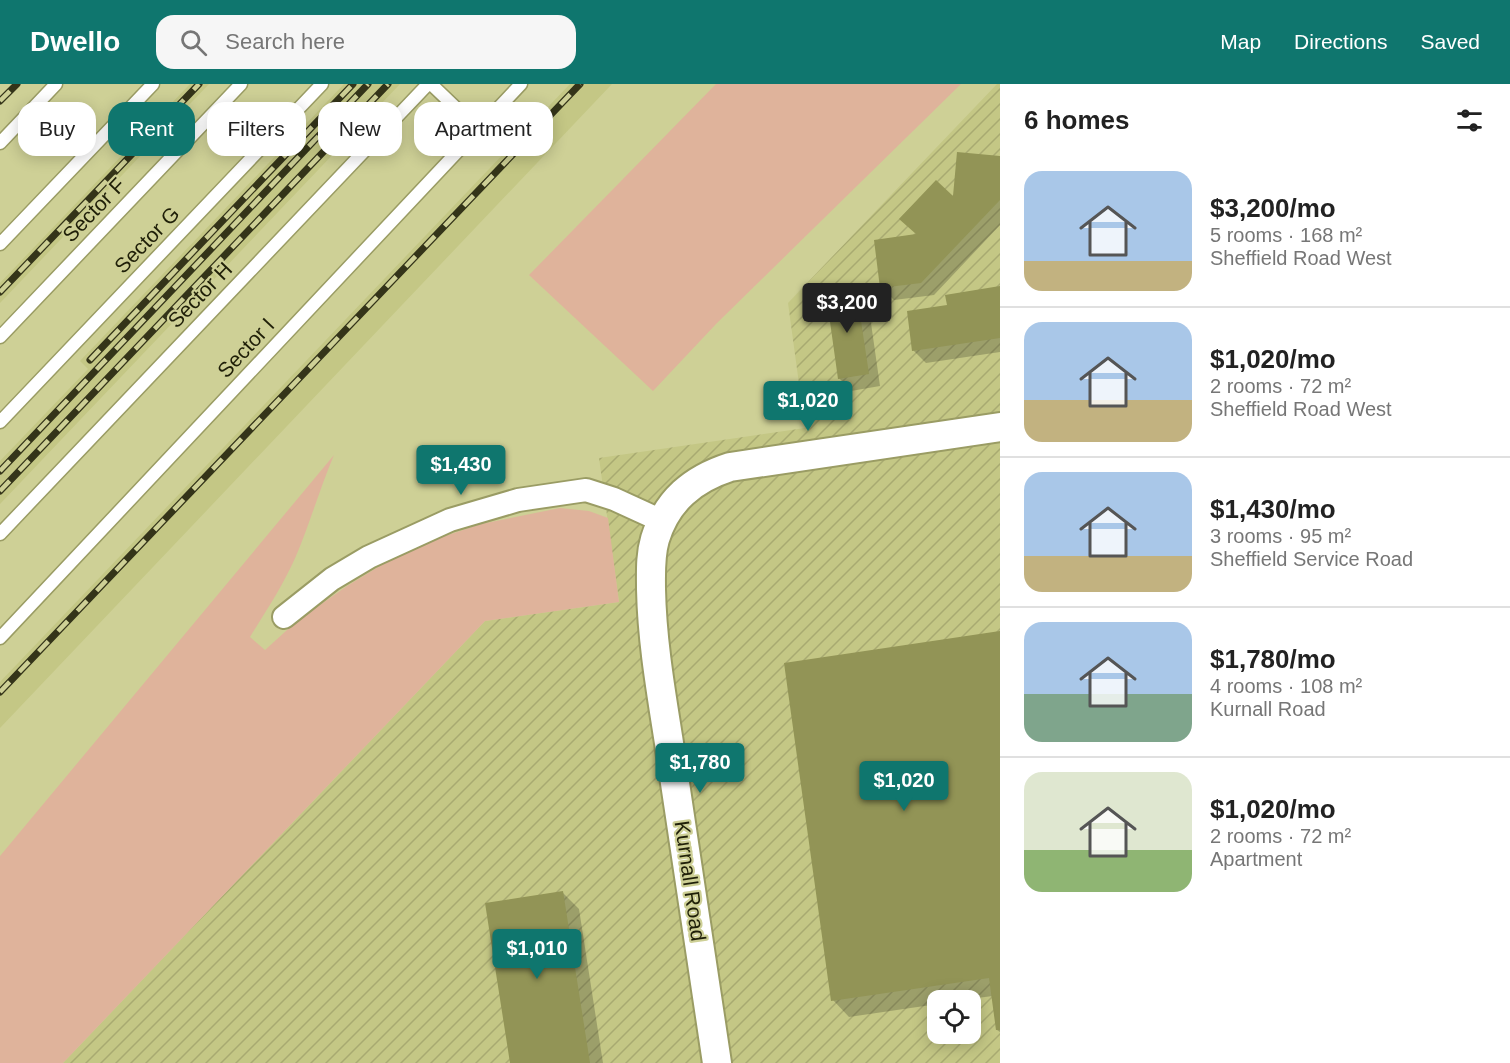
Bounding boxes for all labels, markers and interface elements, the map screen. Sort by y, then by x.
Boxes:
search box [156,15,576,69]
text: Dwello [30,26,120,57]
icon: search [177,26,210,59]
text: Search here [225,29,345,54]
text: Map [1220,30,1261,53]
text: Directions [1294,30,1387,53]
text: Saved [1420,30,1480,53]
chip: Buy [18,102,96,156]
chip: Rent [108,102,195,156]
chip: Filters [207,102,306,156]
chip: New [318,102,402,156]
chip: Apartment [414,102,553,156]
icon: filters [1453,104,1486,137]
text: 6 homes [1024,105,1130,135]
street label: Sector F [58,173,129,246]
text: $3,200/mo [1210,193,1336,223]
icon: home [1072,195,1144,267]
street label: Sector G [110,202,184,277]
text: 5 rooms · 168 m² [1210,224,1362,246]
text: Sheffield Road West [1210,247,1392,269]
street label: Sector H [163,257,236,332]
pin: $3,200 [798,283,896,334]
text: $3,200 [816,291,878,313]
street label: Sector I [213,313,279,382]
text: $1,020/mo [1210,344,1336,374]
icon: home [1072,346,1144,418]
text: 2 rooms · 72 m² [1210,375,1351,397]
pin: $1,020 [759,381,857,432]
text: $1,020 [777,389,839,411]
text: Sheffield Road West [1210,398,1392,420]
pin: $1,430 [412,445,510,496]
text: $1,430 [430,453,492,475]
text: $1,430/mo [1210,494,1336,524]
icon: home [1072,496,1144,568]
text: 3 rooms · 95 m² [1210,525,1351,547]
text: Sheffield Service Road [1210,548,1413,570]
text: $1,780/mo [1210,644,1336,674]
icon: home [1072,646,1144,718]
text: 4 rooms · 108 m² [1210,675,1362,697]
text: Kurnall Road [1210,698,1326,720]
pin: $1,780 [651,743,749,794]
text: $1,780 [669,751,731,773]
pin: $1,020 [855,761,953,812]
text: $1,020 [873,769,935,791]
text: $1,020/mo [1210,794,1336,824]
icon: home [1072,796,1144,868]
street label: Kurnall Road [671,819,710,943]
text: 2 rooms · 72 m² [1210,825,1351,847]
text: Apartment [1210,848,1302,870]
pin: $1,010 [488,929,586,980]
text: $1,010 [506,937,568,959]
map controls [927,990,981,1044]
button: locate [927,990,981,1044]

